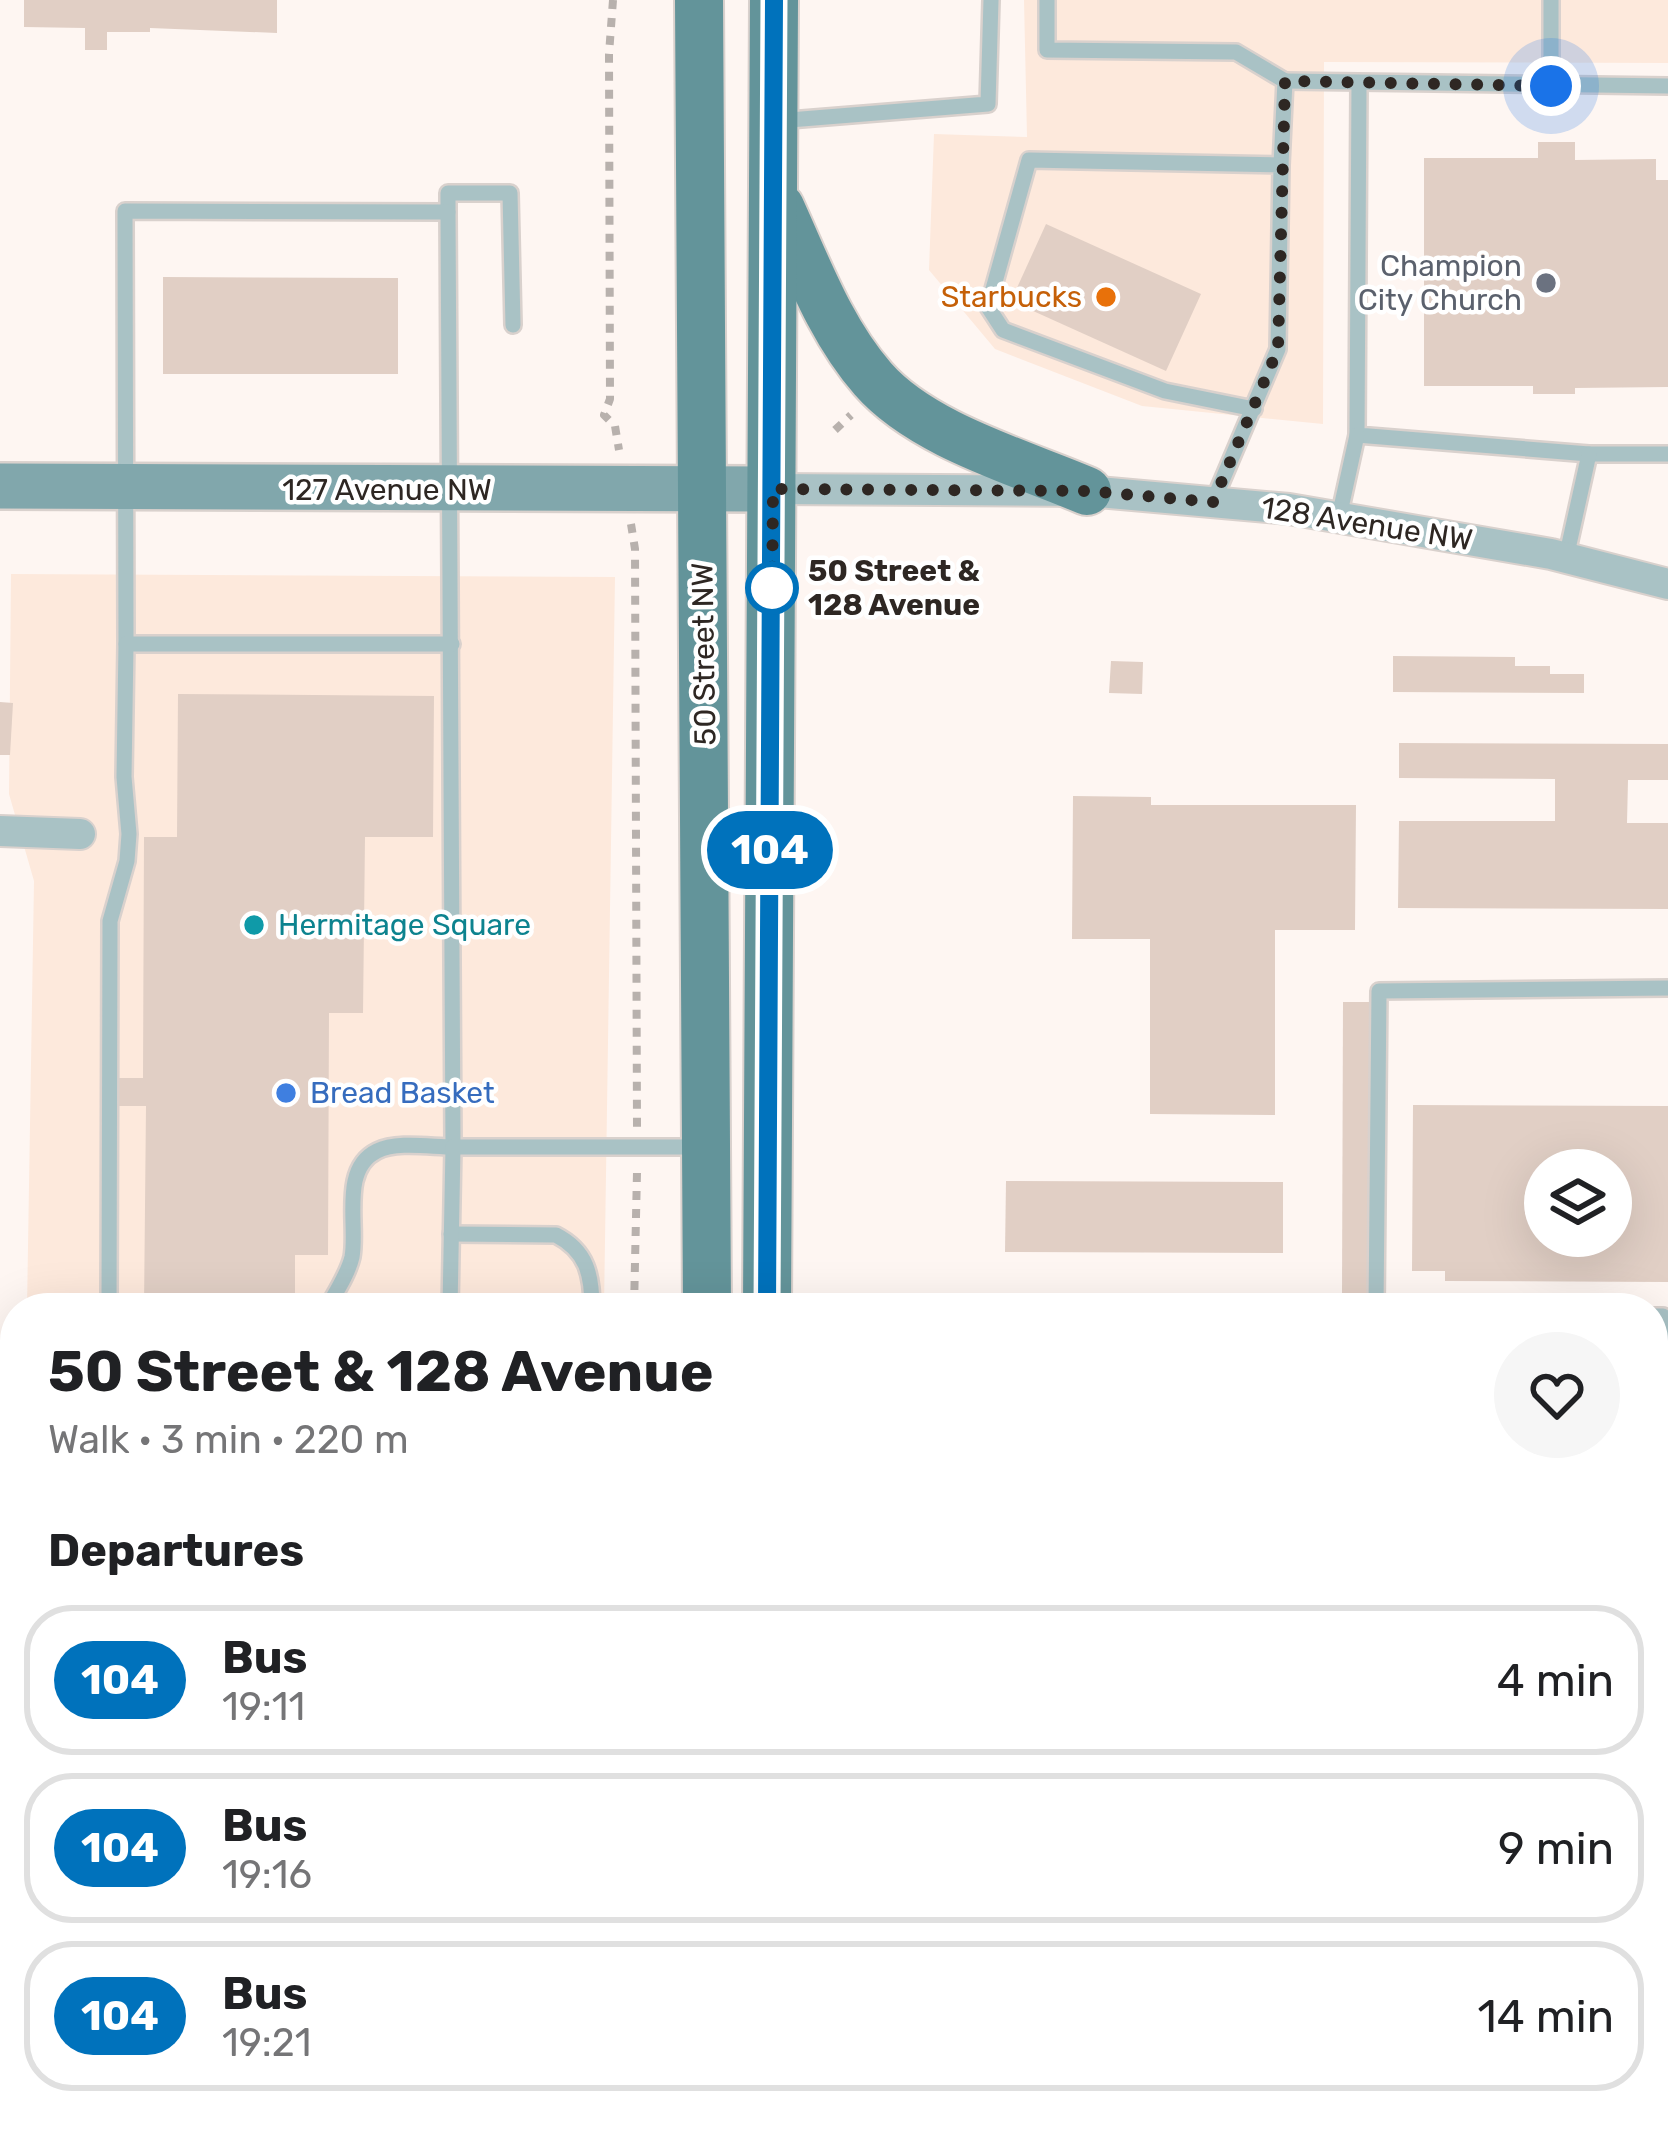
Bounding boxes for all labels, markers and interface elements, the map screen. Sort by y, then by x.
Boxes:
your location [1521,56,1581,116]
place label: Champion City Church [1358,248,1522,318]
marker: Champion City Church [1533,270,1559,296]
place label: Starbucks [941,279,1082,315]
marker: Starbucks [1093,284,1119,310]
street label: 127 Avenue NW [282,472,492,508]
street label: 128 Avenue NW [1259,490,1475,558]
place label: 50 Street & 128 Avenue [808,553,980,623]
street label: 50 Street NW [684,562,724,746]
marker: 50 Street & 128 Avenue [747,563,797,613]
line badge: 104 [701,811,839,889]
text: 104 [731,825,809,875]
place label: Hermitage Square [278,907,531,943]
marker: Hermitage Square [241,912,267,938]
place label: Bread Basket [310,1075,495,1111]
marker: Bread Basket [273,1080,299,1106]
map controls [1524,1149,1632,1257]
button: layers [1524,1149,1632,1257]
button: heart [1494,1332,1620,1458]
text: 50 Street & 128 Avenue [48,1338,714,1405]
text: Walk · 3 min · 220 m [48,1417,409,1463]
text: Departures [48,1524,304,1577]
text: Bus [222,1631,307,1684]
text: 4 min [1497,1654,1614,1707]
text: 104 [81,1655,159,1705]
text: 19:11 [222,1684,305,1730]
text: Bus [222,1799,307,1852]
text: 9 min [1498,1822,1614,1875]
text: 104 [81,1823,159,1873]
text: 19:16 [222,1852,312,1898]
text: Bus [222,1967,307,2020]
text: 14 min [1478,1990,1614,2043]
text: 104 [81,1991,159,2041]
text: 19:21 [222,2020,311,2066]

